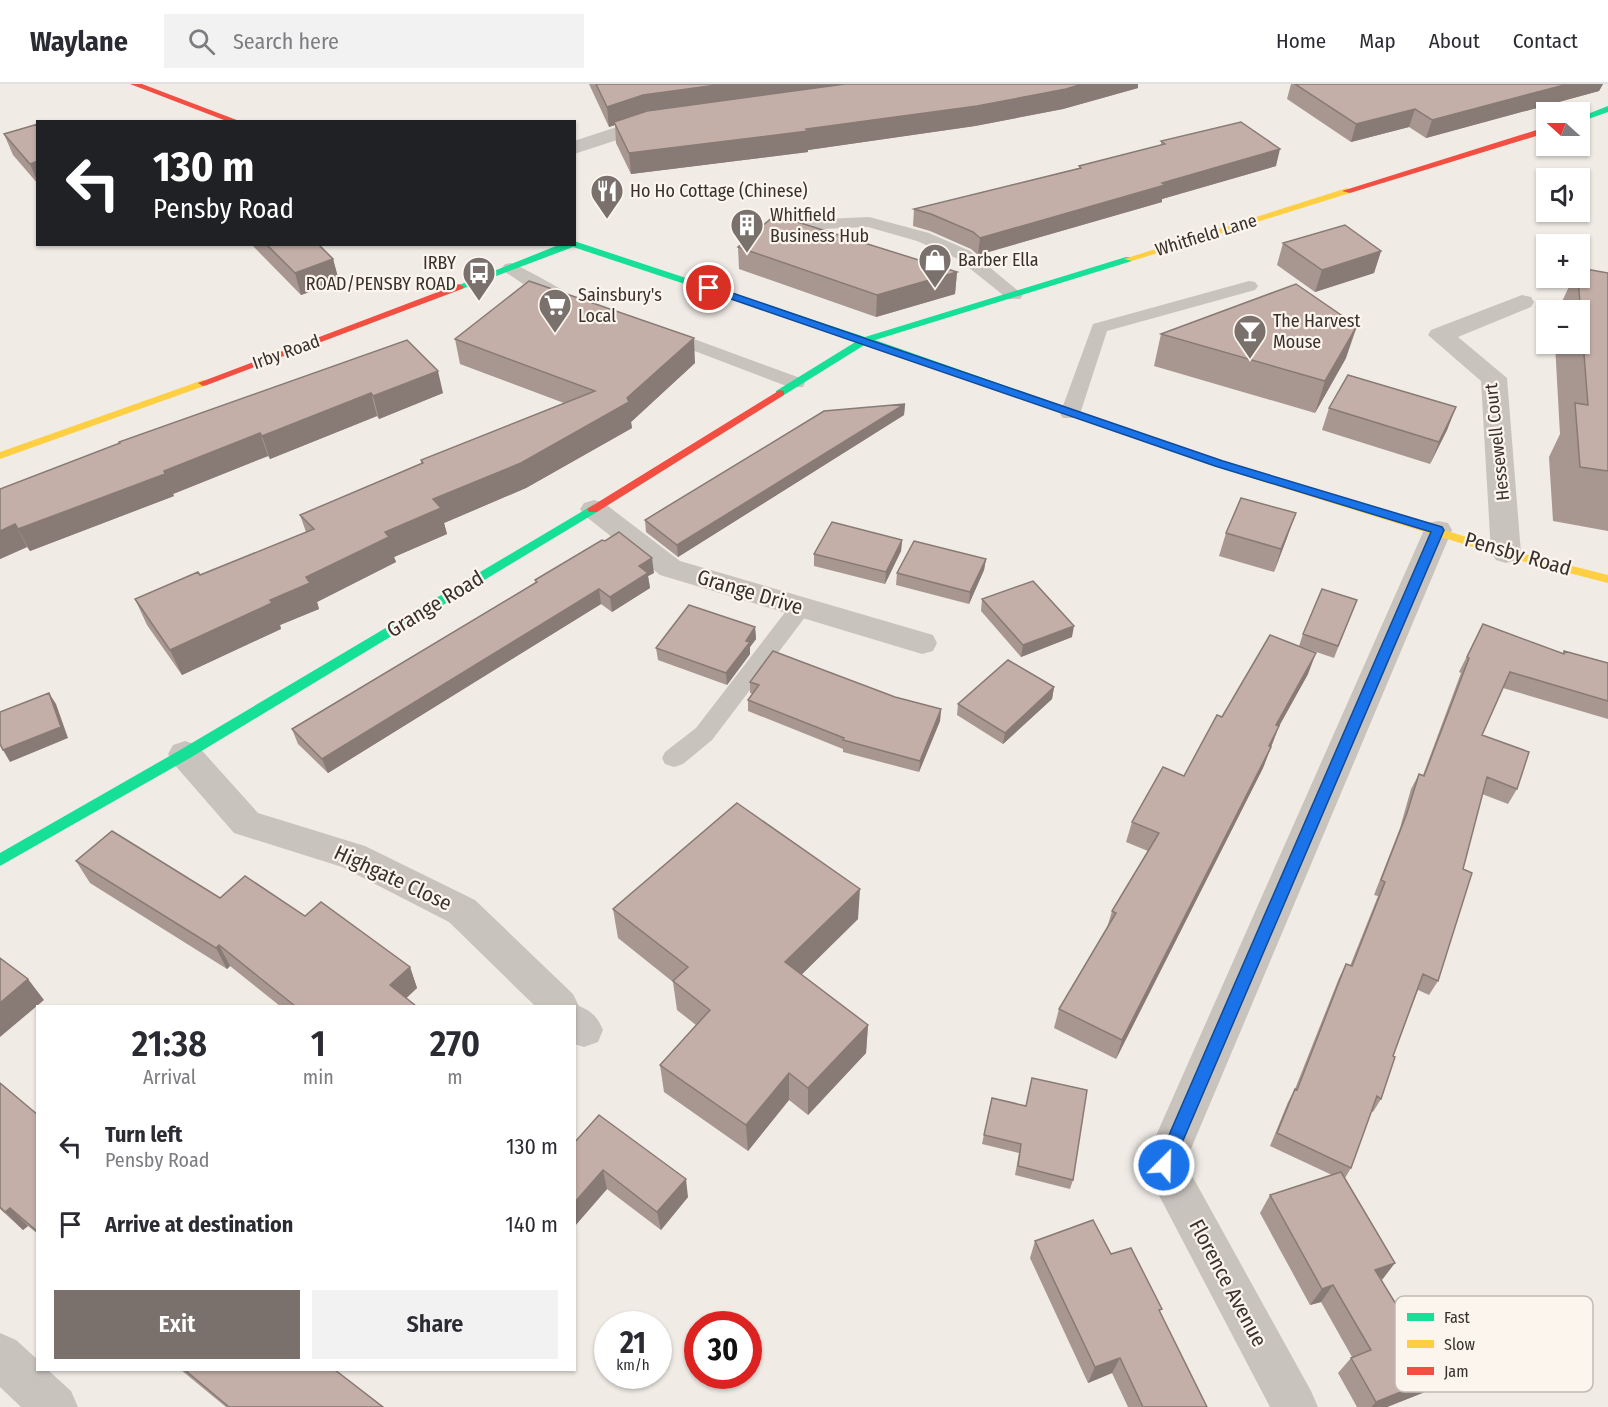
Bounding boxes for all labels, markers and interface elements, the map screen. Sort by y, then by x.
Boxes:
search box [164,14,584,68]
text: Waylane [30,25,128,58]
icon: search [185,25,218,58]
text: Search here [233,28,339,55]
text: Home [1276,28,1326,54]
text: Map [1359,28,1396,54]
text: About [1429,28,1480,54]
text: Contact [1513,28,1578,54]
north arrow [1536,102,1590,156]
map controls [1536,102,1590,354]
text: 130 m [153,142,254,192]
icon: left [54,144,132,222]
button: sound [1536,168,1590,222]
restaurant icon: Ho Ho Cottage (Chinese) [589,173,625,220]
place label: Ho Ho Cottage (Chinese) [630,180,808,202]
text: Pensby Road [153,193,294,225]
place label: Whitfield Business Hub [770,204,869,247]
building icon: Whitfield Business Hub [729,207,765,254]
street label: Whitfield Lane [1152,209,1260,261]
button: + [1536,234,1590,288]
shop icon: Barber Ella [917,242,953,289]
place label: Barber Ella [958,249,1039,271]
place label: IRBY ROAD/PENSBY ROAD [306,252,456,295]
bus stop icon: IRBY ROAD/PENSBY ROAD [461,255,497,302]
pin [683,262,734,313]
icon: arrive [692,271,725,304]
place label: Sainsbury's Local [578,284,662,327]
supermarket icon: Sainsbury's Local [537,287,573,334]
button: − [1536,300,1590,354]
place label: The Harvest Mouse [1273,310,1360,353]
bar icon: The Harvest Mouse [1232,313,1268,360]
street label: Irby Road [249,330,323,374]
street label: Hessewell Court [1480,382,1514,502]
street label: Pensby Road [1462,526,1574,582]
street label: Grange Drive [694,564,806,620]
street label: Grange Road [382,565,488,643]
street label: Highgate Close [330,839,456,917]
text: 21:38 [132,1022,207,1066]
text: 1 [311,1022,326,1066]
text: 270 [430,1022,480,1066]
text: Arrival [143,1065,196,1089]
text: min [303,1065,334,1089]
text: m [447,1065,463,1089]
text: Turn left [105,1121,183,1148]
icon: left [54,1130,87,1163]
text: 130 m [506,1133,558,1160]
position arrow [1132,1133,1196,1197]
text: Pensby Road [105,1148,209,1172]
icon: arrive [54,1208,87,1241]
text: Arrive at destination [105,1211,293,1238]
text: 140 m [505,1211,558,1238]
street label: Florence Avenue [1184,1215,1272,1351]
button: Exit [54,1290,300,1359]
button: Share [312,1290,558,1359]
legend [1395,1296,1593,1392]
text: Fast [1444,1308,1471,1327]
speed limit sign: 30 [684,1311,762,1389]
text: 21 [620,1325,646,1361]
text: Slow [1444,1335,1475,1354]
text: km/h [616,1356,650,1374]
text: Jam [1444,1362,1469,1381]

